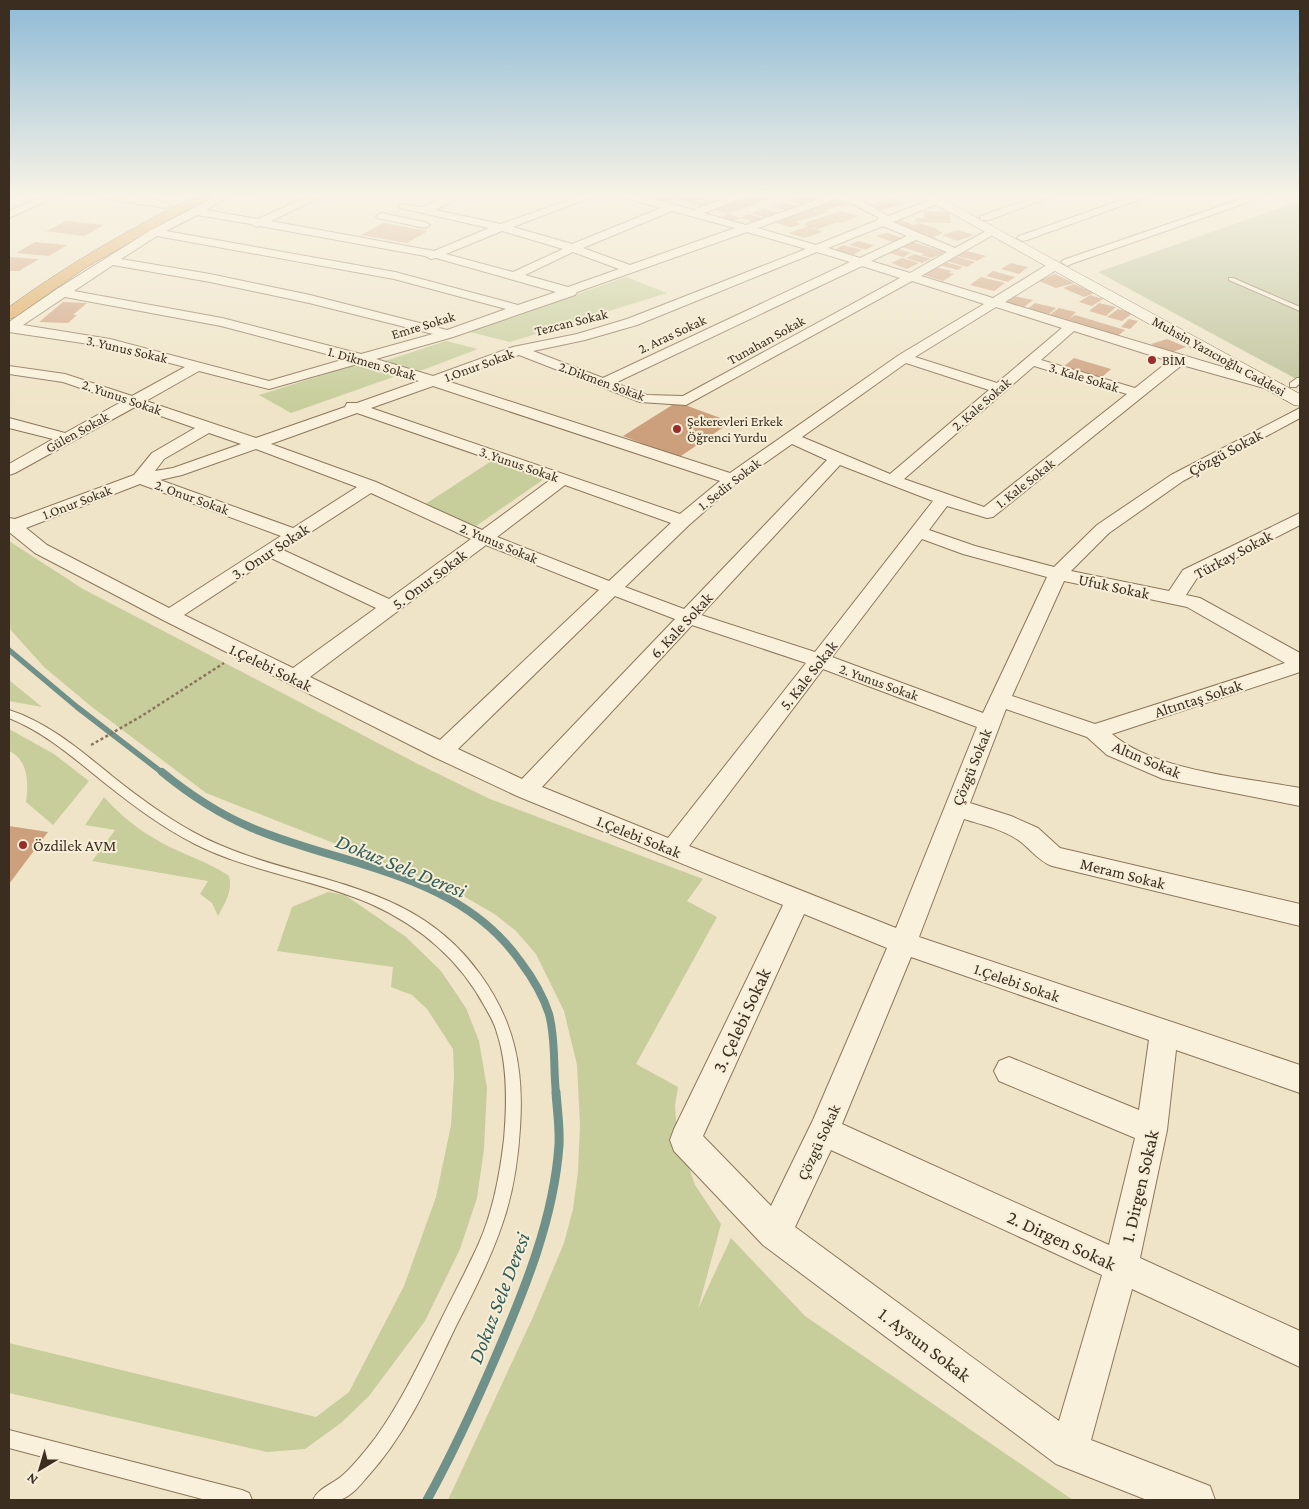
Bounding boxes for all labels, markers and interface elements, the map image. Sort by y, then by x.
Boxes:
street label: Tezcan Sokak [533,305,610,339]
street label: Emre Sokak [389,308,457,342]
street label: 2. Aras Sokak [636,311,709,357]
street label: Tunahan Sokak [724,312,808,368]
street label: Muhsin Yazıcıoğlu Caddesi [1149,313,1289,400]
street label: 3. Yunus Sokak [85,332,169,366]
street label: 1. Dikmen Sokak [326,343,418,383]
street label: 1.Onur Sokak [442,345,516,385]
place label: BİM [1162,352,1186,368]
marker: BİM [1146,354,1158,366]
street label: 2.Dikmen Sokak [557,358,647,404]
street label: 3. Kale Sokak [1047,359,1121,395]
street label: 2. Kale Sokak [948,374,1014,434]
street label: 2. Yunus Sokak [80,376,164,418]
street label: Gülen Sokak [43,408,112,456]
place label: Şekerevleri Erkek Öğrenci Yurdu [687,413,783,445]
marker: Şekerevleri Erkek Öğrenci Yurdu [671,423,683,435]
street label: Çözgü Sokak [1185,426,1266,480]
street label: 3. Yunus Sokak [477,443,561,485]
street label: 1. Sedir Sokak [694,454,764,513]
street label: 1. Kale Sokak [992,455,1058,511]
street label: 2. Onur Sokak [153,476,232,518]
street label: 1.Onur Sokak [40,481,114,522]
street label: 2. Yunus Sokak [458,519,541,567]
street label: 3. Onur Sokak [228,520,312,583]
street label: Türkay Sokak [1191,527,1276,583]
street label: 5. Onur Sokak [389,546,470,613]
street label: Ufuk Sokak [1077,571,1151,602]
street label: 6. Kale Sokak [647,589,716,662]
street label: 5. Kale Sokak [776,637,841,713]
street label: 1.Çelebi Sokak [226,640,315,696]
street label: 2. Yunus Sokak [837,660,921,704]
street label: Altıntaş Sokak [1152,676,1245,722]
street label: Çözgü Sokak [948,726,996,808]
street label: Altın Sokak [1110,737,1184,782]
street label: 1.Çelebi Sokak [594,812,684,862]
water label: Dokuz Sele Deresi [332,829,470,903]
place label: Özdilek AVM [33,837,116,854]
marker: Özdilek AVM [17,839,29,851]
street label: Meram Sokak [1079,855,1167,892]
street label: 1.Çelebi Sokak [971,960,1062,1006]
street label: 3. Çelebi Sokak [708,964,775,1076]
street label: Çözgü Sokak [794,1101,844,1183]
street label: 1. Dirgen Sokak [1116,1127,1163,1244]
street label: 2. Dirgen Sokak [1004,1206,1120,1275]
water label: Dokuz Sele Deresi [463,1229,535,1367]
street label: 1. Aysun Sokak [875,1303,976,1386]
north arrow [15,1444,65,1494]
text: N [23,1470,41,1488]

